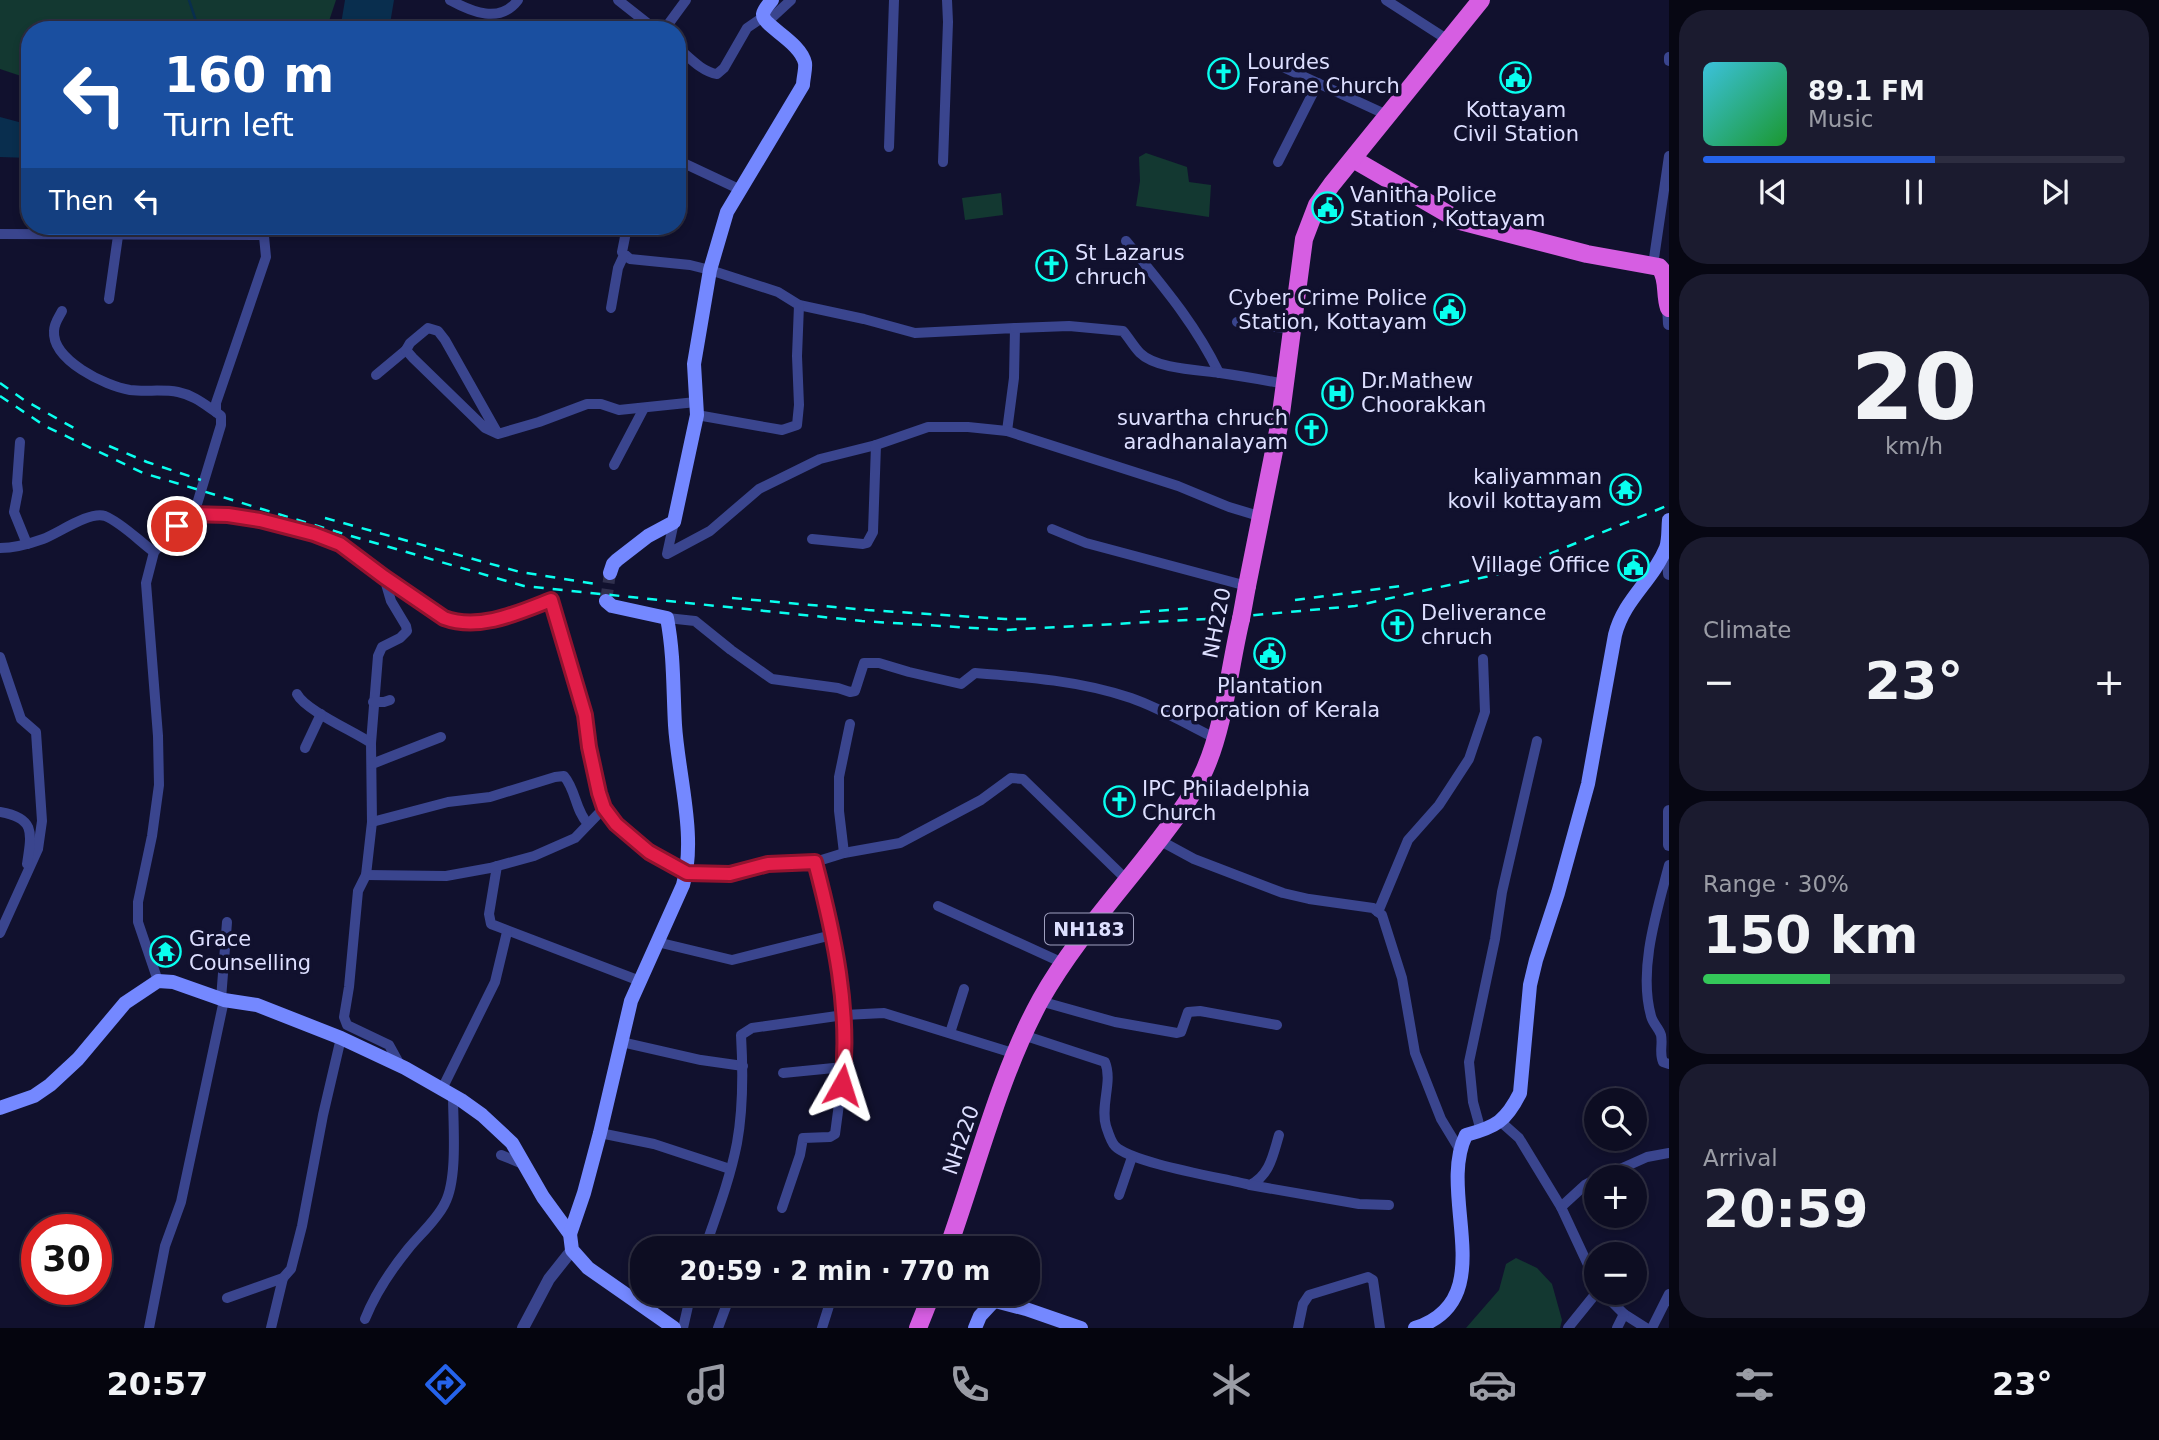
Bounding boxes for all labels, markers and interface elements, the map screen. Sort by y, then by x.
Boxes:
text: 160 m [164,47,334,104]
icon: left [49,49,140,140]
place label: Lourdes Forane Church [1247,50,1400,98]
church icon: Lourdes Forane Church [1207,57,1241,91]
public building icon: Kottayam Civil Station [1499,61,1533,95]
text: 89.1 FM [1808,76,1925,106]
place label: Kottayam Civil Station [1453,98,1579,146]
text: Turn left [164,106,294,144]
text: Music [1808,106,1873,132]
icon: previous [1754,173,1792,211]
icon: pause [1895,173,1933,211]
icon: next [2036,173,2074,211]
icon: left [128,182,166,220]
place label: Vanitha Police Station , Kottayam [1350,183,1545,231]
text: Then [49,186,114,216]
public building icon: Vanitha Police Station , Kottayam [1310,190,1344,224]
place label: St Lazarus chruch [1075,241,1185,289]
church icon: St Lazarus chruch [1035,248,1069,282]
place label: Cyber Crime Police Station, Kottayam [1228,286,1427,334]
public building icon: Cyber Crime Police Station, Kottayam [1433,293,1467,327]
text: 20 [1851,335,1977,440]
place label: Dr.Mathew Choorakkan [1361,369,1486,417]
hospital icon: Dr.Mathew Choorakkan [1321,376,1355,410]
place label: suvartha chruch aradhanalayam [1117,406,1288,454]
church icon: suvartha chruch aradhanalayam [1294,413,1328,447]
text: km/h [1885,433,1943,459]
place label: kaliyamman kovil kottayam [1448,465,1602,513]
temple icon: kaliyamman kovil kottayam [1608,472,1642,506]
pin [147,496,207,556]
icon: arrive [158,507,196,545]
public building icon: Village Office [1616,548,1650,582]
place label: Village Office [1472,553,1610,577]
street label: NH220 [1198,586,1236,660]
place label: Deliverance chruch [1421,601,1546,649]
church icon: Deliverance chruch [1381,608,1415,642]
text: Climate [1703,617,1792,643]
public building icon: Plantation corporation of Kerala [1253,637,1287,671]
text: 23° [1865,651,1963,711]
text: − [1703,660,1735,704]
text: + [2093,660,2125,704]
place label: Plantation corporation of Kerala [1160,674,1380,722]
place label: IPC Philadelphia Church [1142,777,1310,825]
church icon: IPC Philadelphia Church [1102,784,1136,818]
text: Range · 30% [1703,871,1849,897]
text: 150 km [1703,905,1918,965]
road number: NH183 [1045,914,1133,945]
place label: Grace Counselling [189,927,311,975]
temple icon: Grace Counselling [149,934,183,968]
position arrow [805,1048,879,1122]
map controls [1584,1088,1647,1305]
button: search [1584,1088,1647,1151]
street label: NH220 [938,1102,984,1178]
text: Arrival [1703,1145,1778,1171]
button: + [1584,1165,1647,1228]
text: 20:59 [1703,1179,1869,1239]
speed limit sign: 30 [21,1214,112,1305]
button: − [1584,1242,1647,1305]
text: 20:59 · 2 min · 770 m [680,1256,990,1286]
icon: directions [421,1360,470,1409]
icon: music [683,1360,732,1409]
icon: phone [945,1360,994,1409]
icon: climate [1207,1360,1256,1409]
icon: car [1468,1360,1517,1409]
icon: filters [1730,1360,1779,1409]
text: 20:57 [106,1365,208,1403]
text: 23° [1992,1365,2052,1403]

